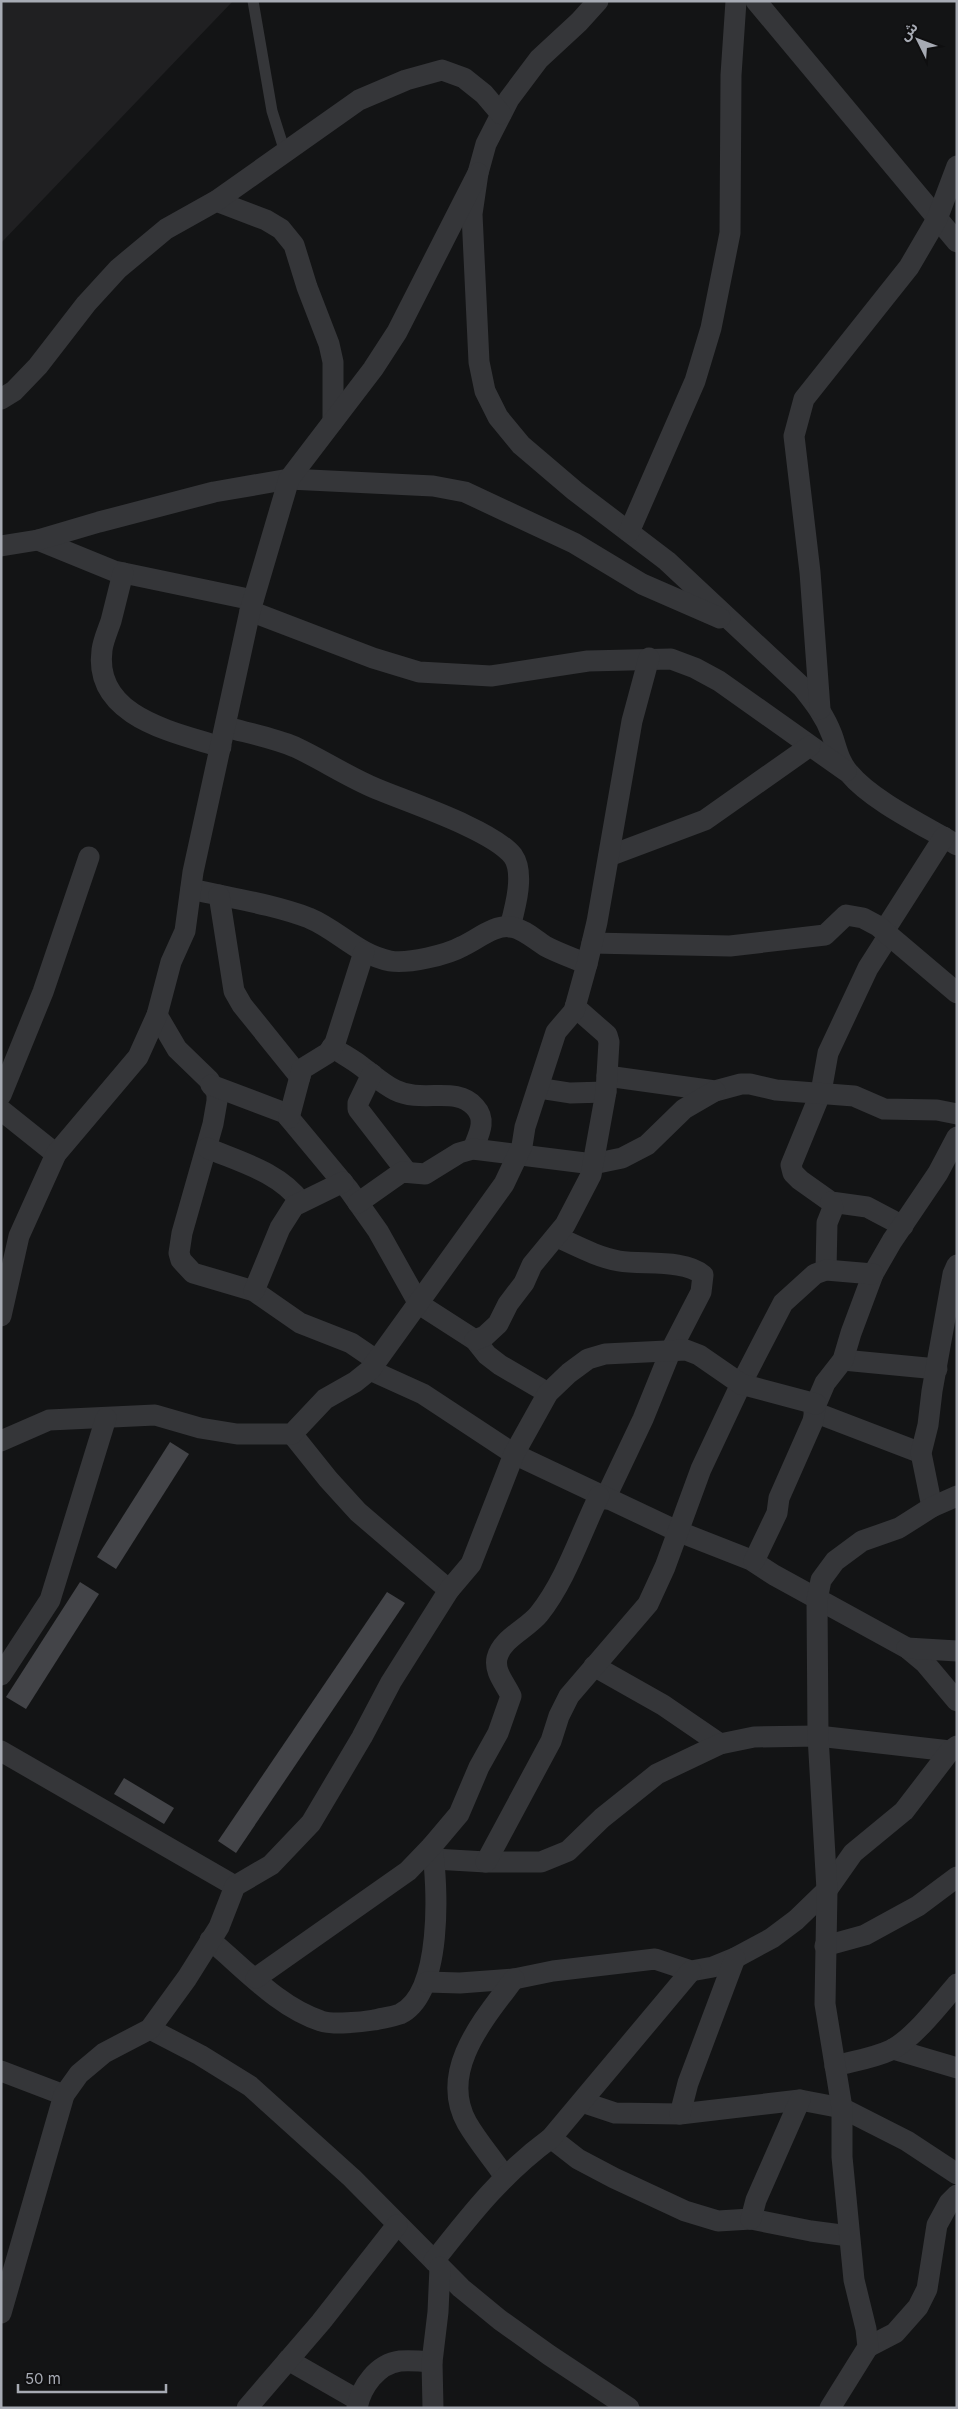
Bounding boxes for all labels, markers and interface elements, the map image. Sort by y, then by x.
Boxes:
north arrow [893,15,943,65]
text: ش [895,18,921,44]
scale bar [18,2362,165,2394]
text: 50 m [25,2369,61,2388]

